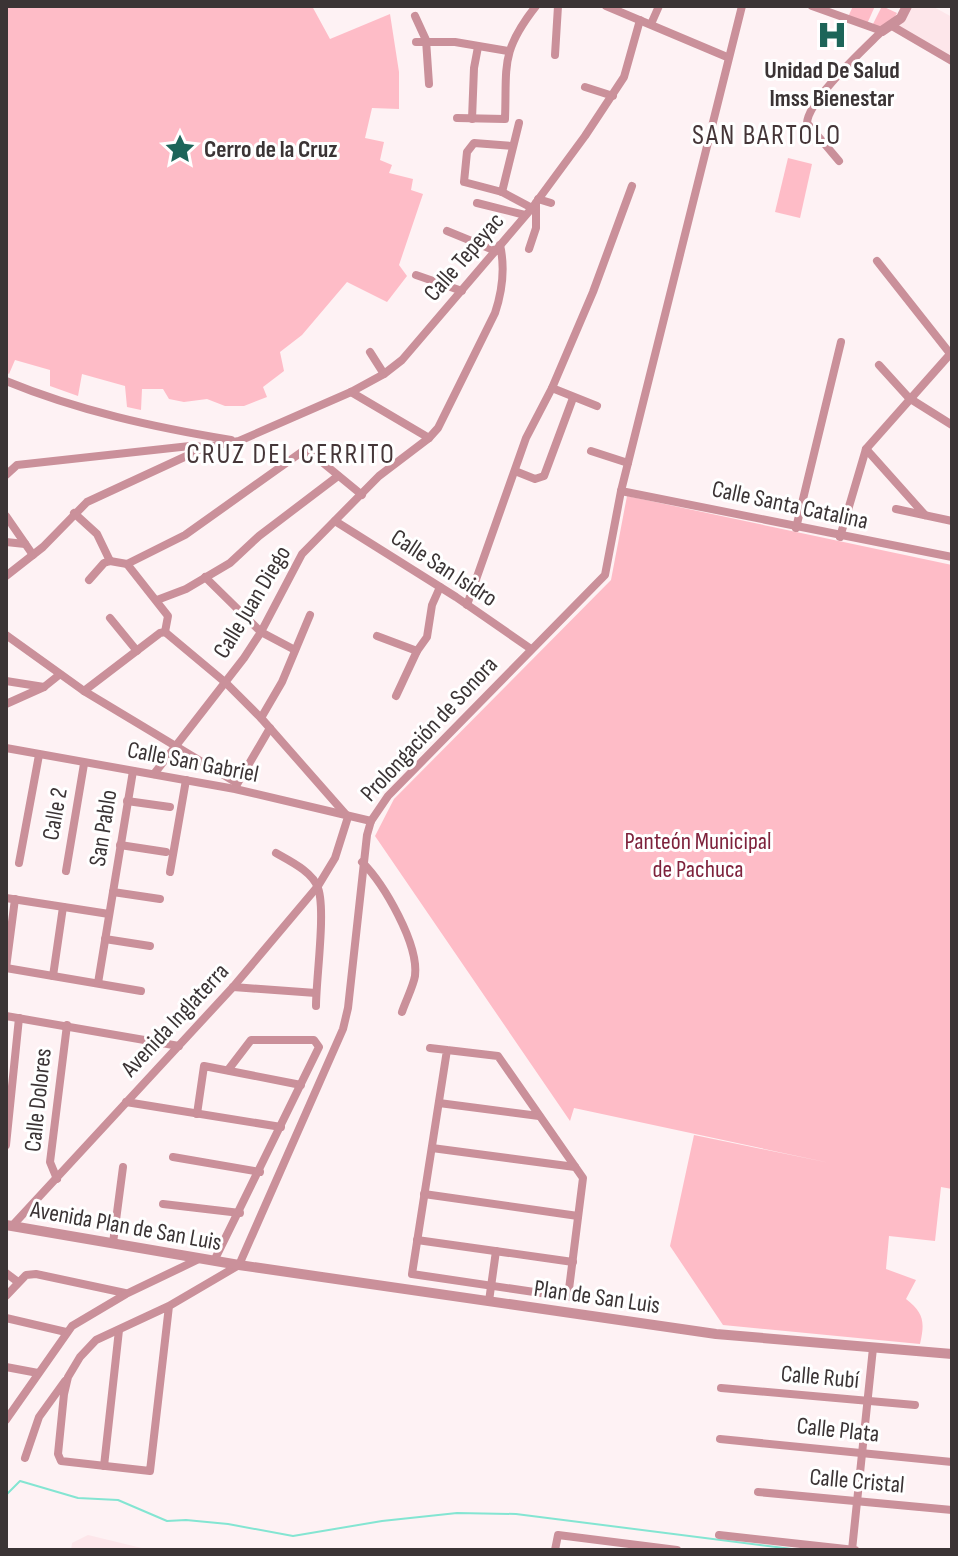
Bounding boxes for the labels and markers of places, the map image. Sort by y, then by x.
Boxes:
hospital icon: Unidad De Salud Imss Bienestar [815,18,849,52]
place label: Unidad De Salud Imss Bienestar [764,56,900,113]
place icon: Cerro de la Cruz [163,132,197,166]
place label: Cerro de la Cruz [204,135,337,164]

